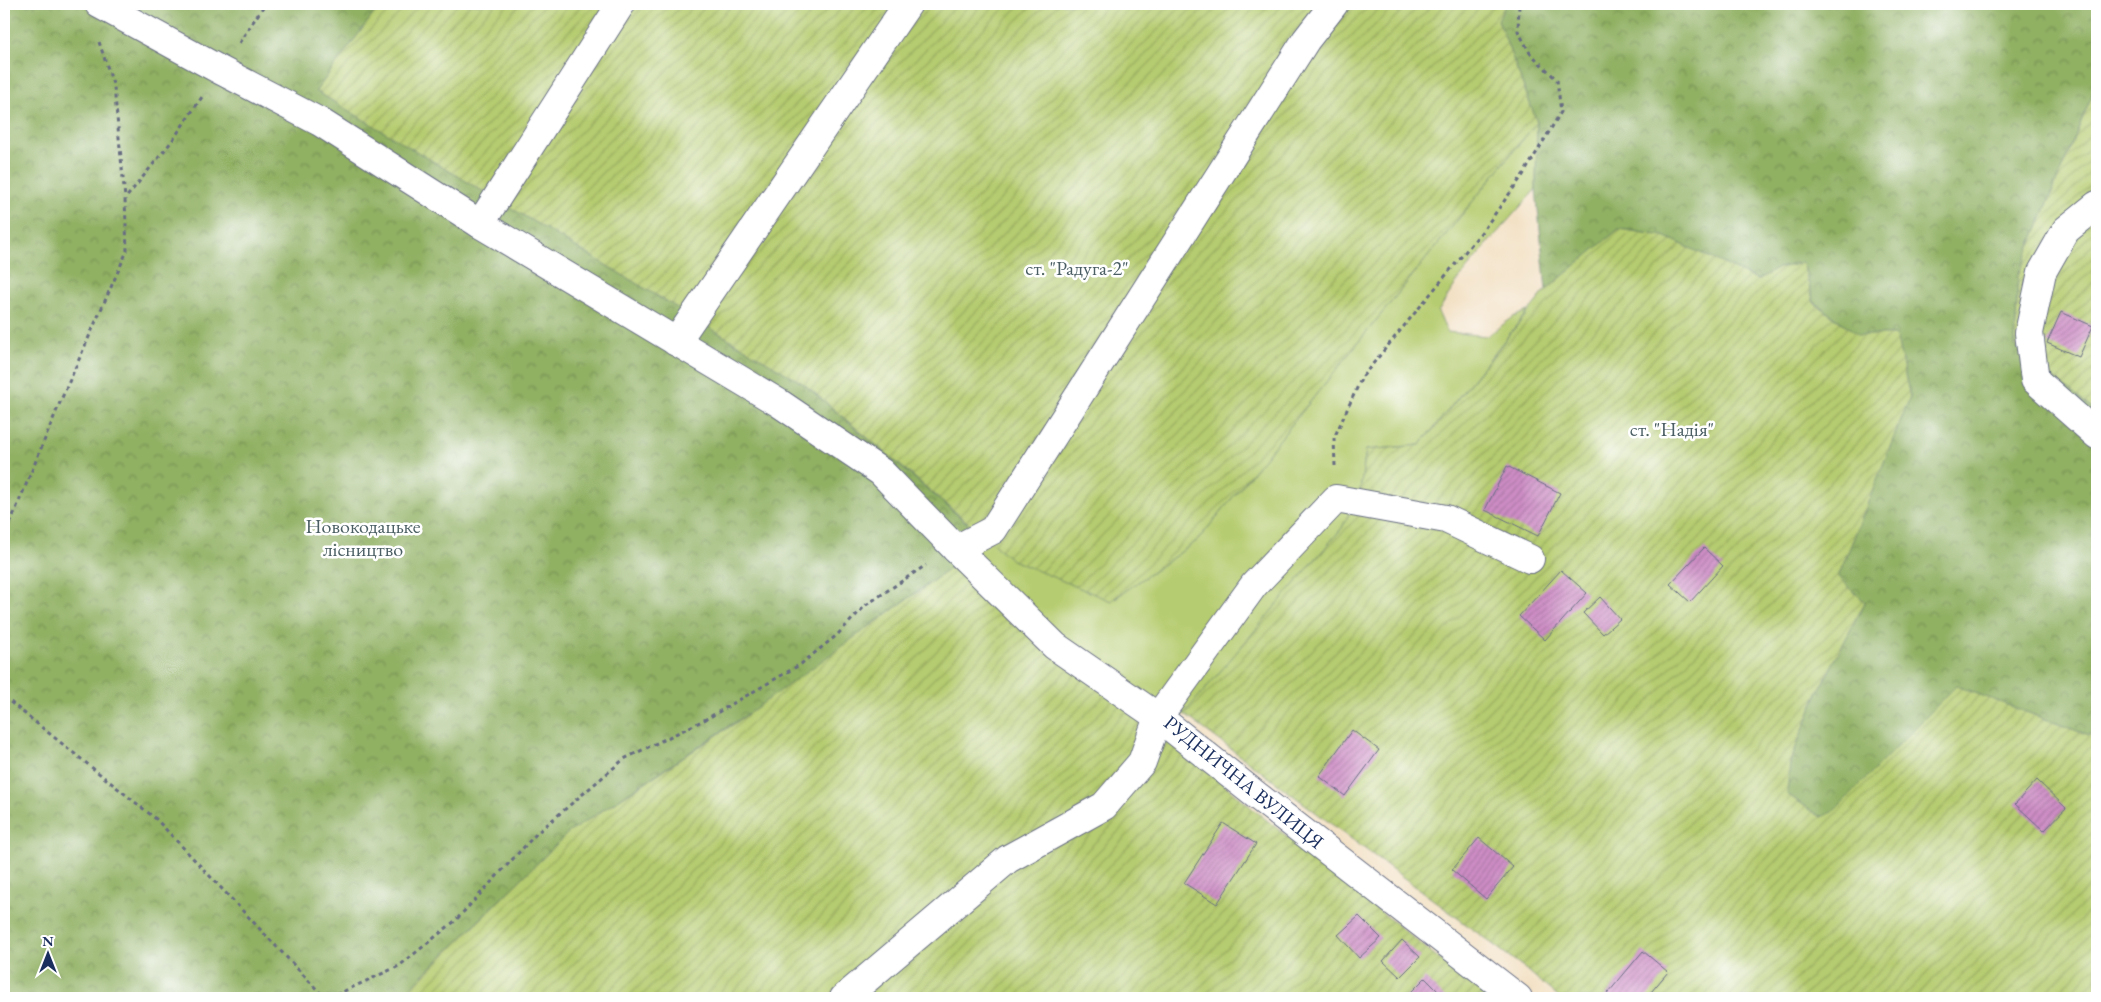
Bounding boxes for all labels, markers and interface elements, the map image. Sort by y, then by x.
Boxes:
park label: ст. "Радуга-2" [1025,255,1129,281]
park label: ст. "Надія" [1630,416,1714,442]
park label: Новокодацьке лісництво [305,513,421,562]
street label: РУДНИЧНА ВУЛИЦЯ [1159,709,1329,855]
north arrow [22,930,72,980]
text: N [42,932,54,950]

